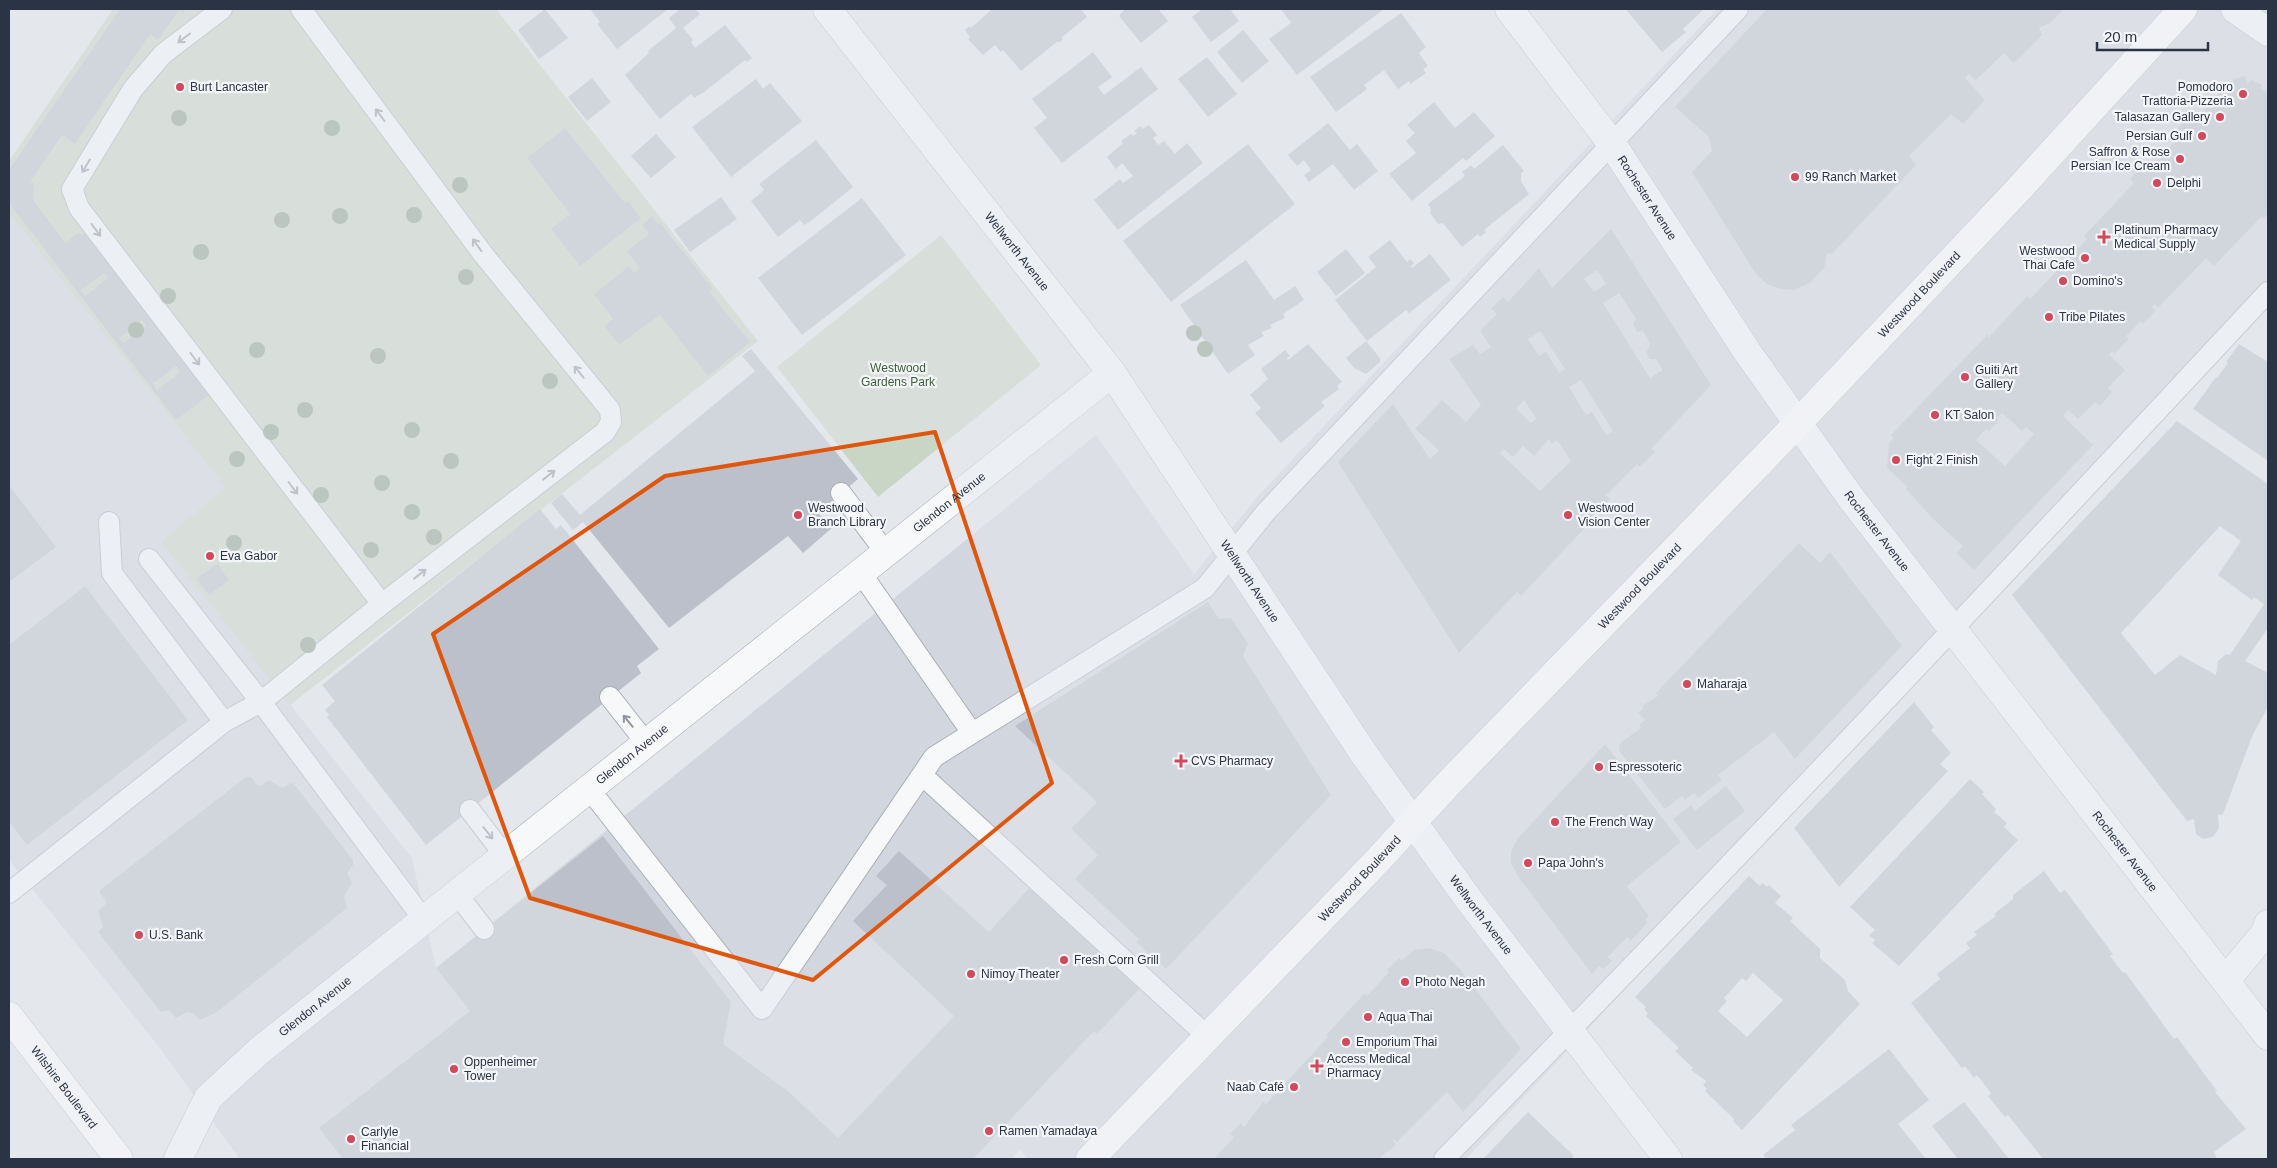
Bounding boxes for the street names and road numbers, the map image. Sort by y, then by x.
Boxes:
street label: Rochester Avenue [1614,153,1680,243]
street label: Wellworth Avenue [982,209,1052,294]
street label: Westwood Boulevard [1875,248,1963,340]
street label: Glendon Avenue [910,469,989,535]
street label: Rochester Avenue [1841,488,1912,574]
street label: Wellworth Avenue [1218,537,1282,625]
street label: Westwood Boulevard [1595,541,1684,632]
street label: Glendon Avenue [593,721,671,787]
street label: Rochester Avenue [2089,808,2161,895]
street label: Westwood Boulevard [1316,833,1404,925]
street label: Wellworth Avenue [1446,873,1516,958]
street label: Glendon Avenue [276,973,354,1039]
street label: Wilshire Boulevard [28,1043,100,1131]

